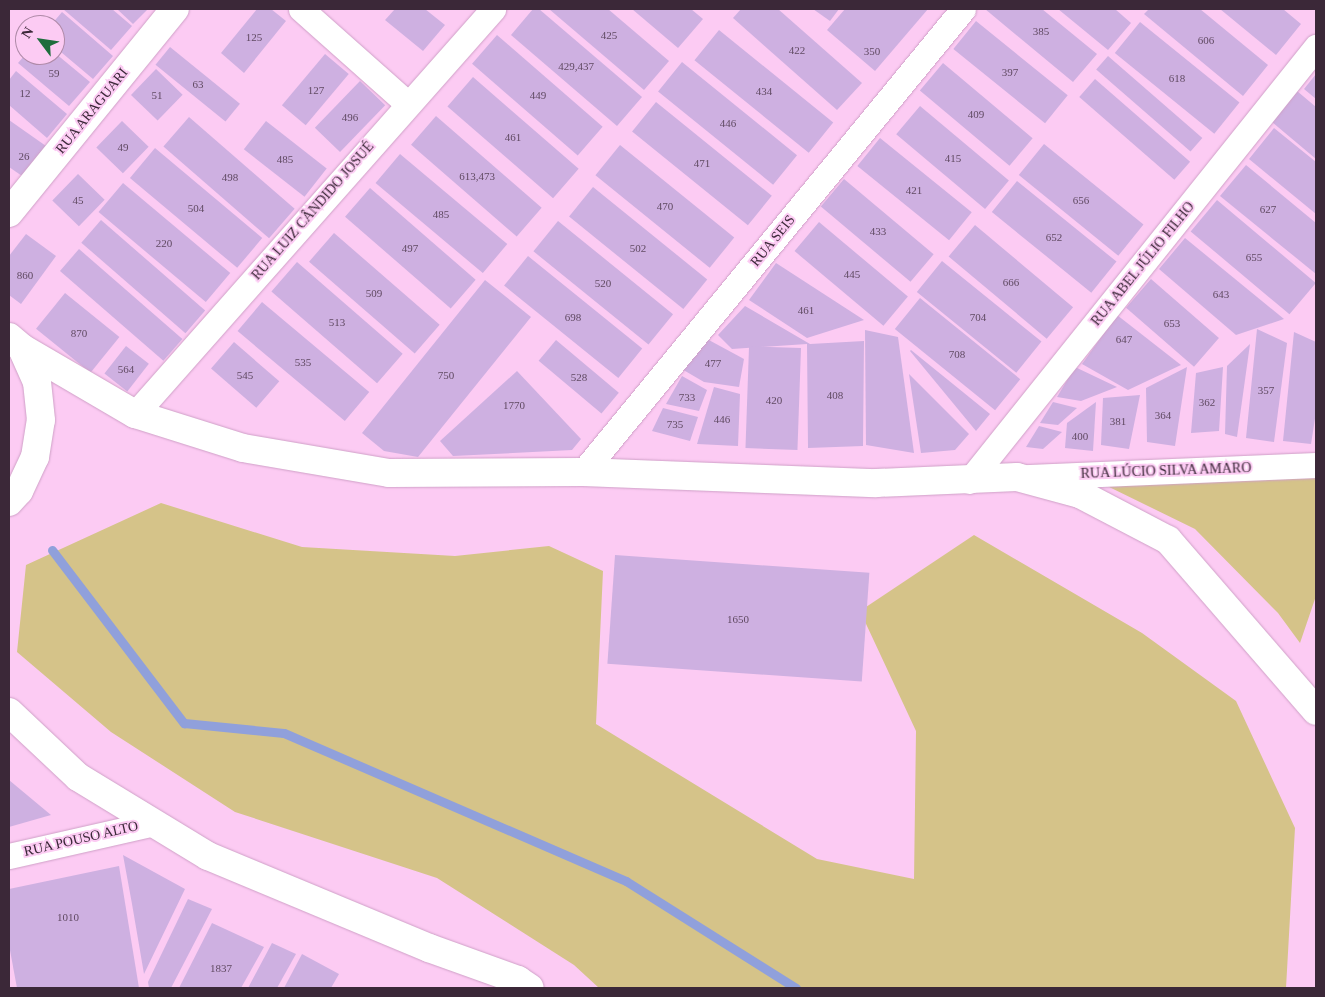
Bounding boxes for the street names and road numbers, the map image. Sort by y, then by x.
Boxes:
street label: RUA ARAGUARI [52,64,132,158]
street label: RUA LUIZ CÂNDIDO JOSUÉ [248,138,378,284]
street label: RUA ABEL JÚLIO FILHO [1087,198,1199,330]
street label: RUA SEIS [747,212,799,270]
street label: RUA LÚCIO SILVA AMARO [1079,460,1253,482]
street label: RUA POUSO ALTO [22,818,140,860]

